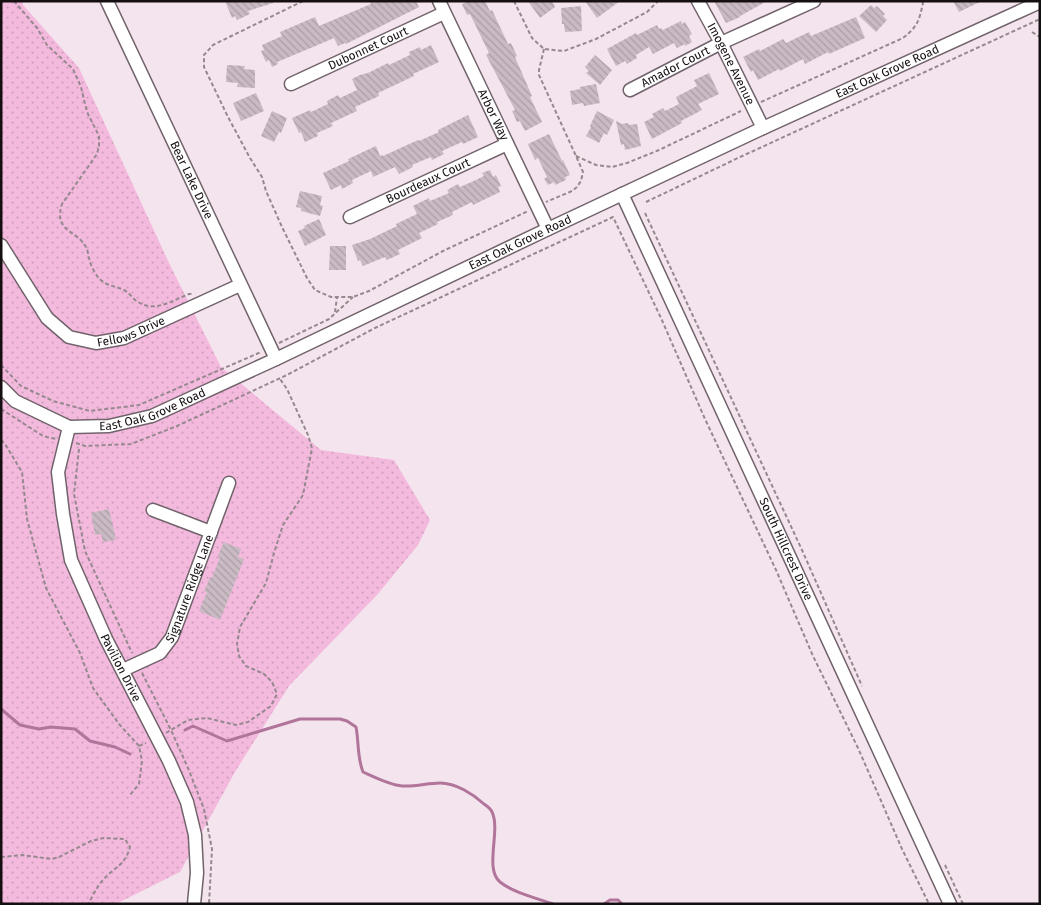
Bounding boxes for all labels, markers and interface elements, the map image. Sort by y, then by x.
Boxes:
street label: Imogene Avenue [704,20,757,107]
street label: Dubonnet Court [326,23,411,73]
street label: East Oak Grove Road [833,42,941,101]
street label: Amador Court [639,43,713,90]
street label: Arbor Way [475,87,512,143]
street label: Bear Lake Drive [167,139,216,221]
street label: Bourdeaux Court [384,155,473,206]
street label: East Oak Grove Road [467,212,574,273]
street label: Fellows Drive [96,313,167,350]
street label: East Oak Grove Road [99,385,208,433]
street label: South Hillcrest Drive [756,495,816,603]
street label: Signature Ridge Lane [163,533,216,646]
street label: Pavilion Drive [98,632,144,704]

